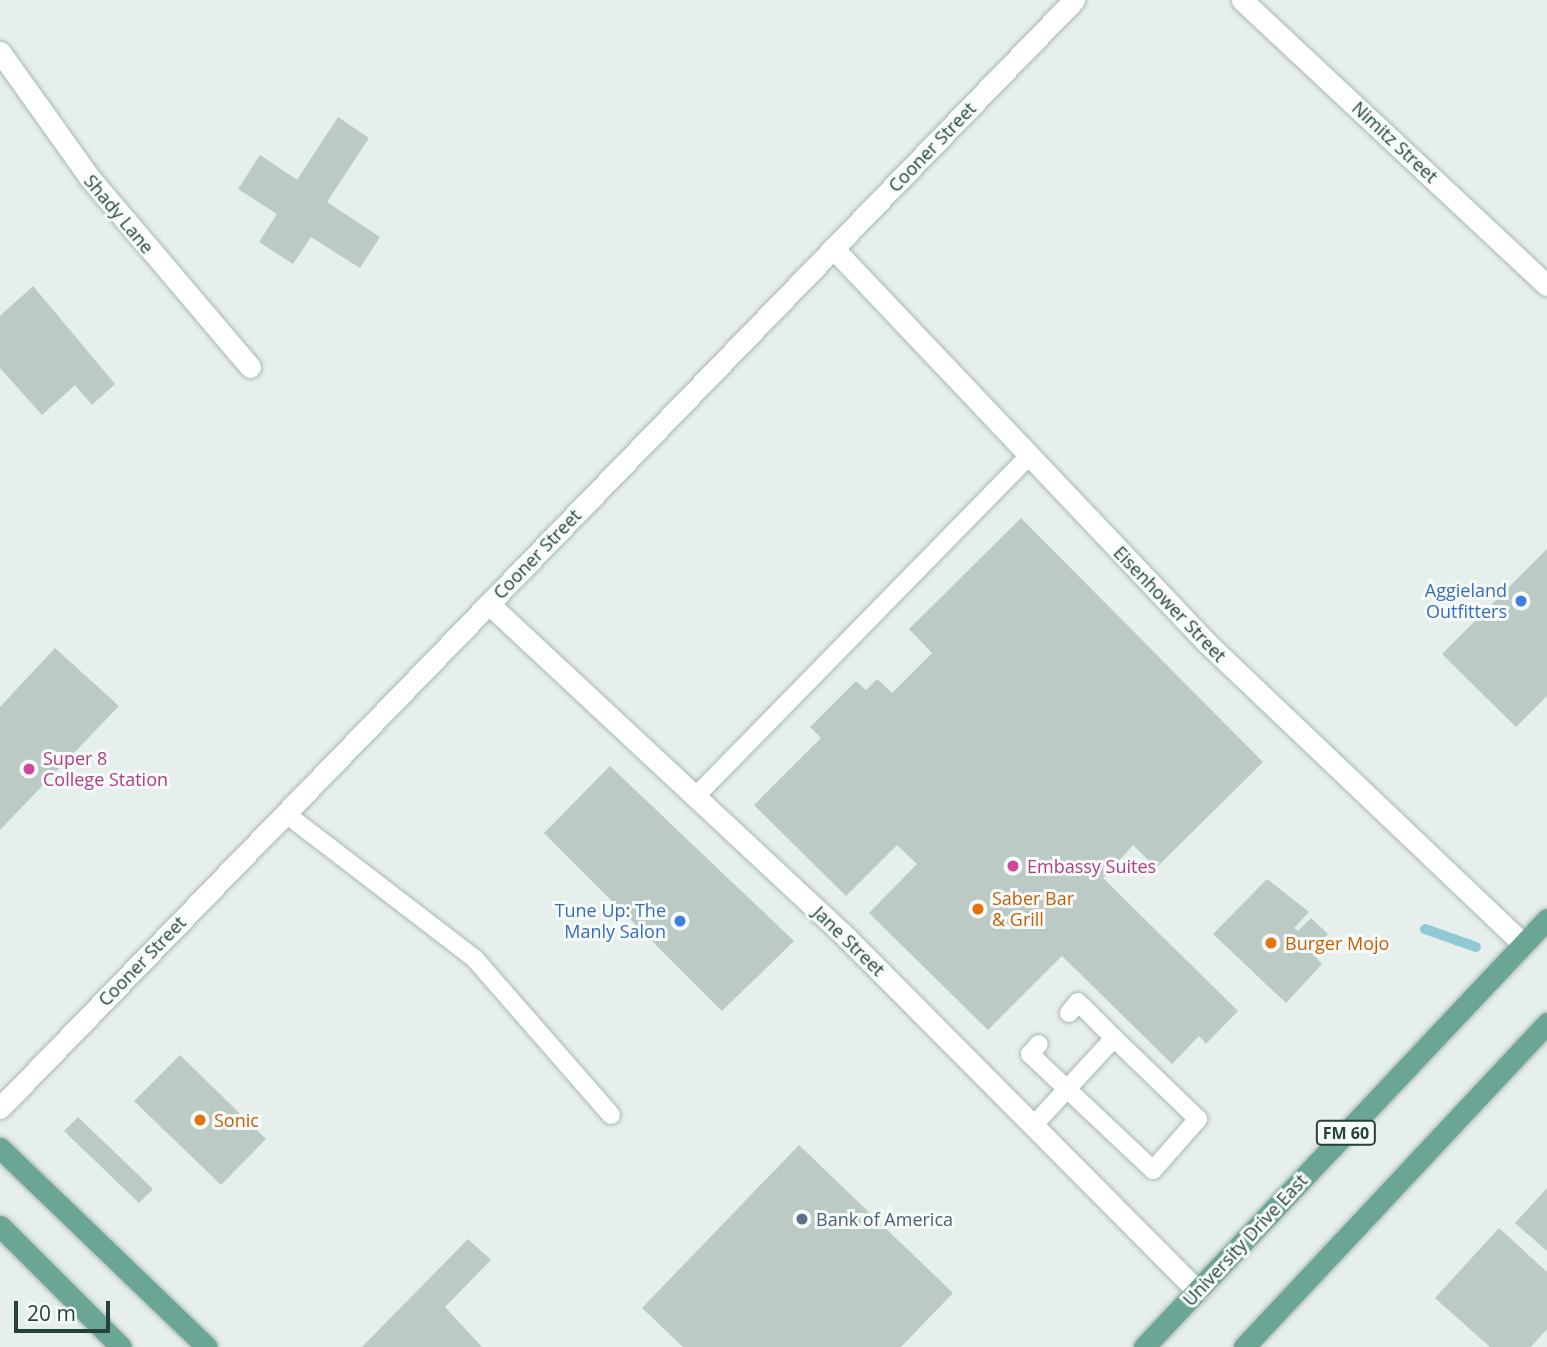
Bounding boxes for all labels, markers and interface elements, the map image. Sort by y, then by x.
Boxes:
street label: Nimitz Street [1348,97,1442,187]
street label: Cooner Street [884,98,980,196]
street label: Shady Lane [80,170,158,258]
street label: Cooner Street [489,505,585,603]
street label: Eisenhower Street [1109,542,1231,666]
place label: Aggieland Outfitters [1425,580,1507,622]
marker: Aggieland Outfitters [1513,593,1529,609]
place label: Super 8 College Station [43,748,168,790]
marker: Super 8 College Station [21,761,37,777]
place label: Embassy Suites [1027,855,1156,877]
marker: Embassy Suites [1005,858,1021,874]
place label: Saber Bar & Grill [992,888,1074,930]
place label: Tune Up: The Manly Salon [555,900,666,942]
marker: Saber Bar & Grill [970,901,986,917]
street label: Jane Street [809,902,889,980]
street label: Cooner Street [94,912,190,1010]
marker: Tune Up: The Manly Salon [672,913,688,929]
place label: Burger Mojo [1285,932,1389,954]
marker: Burger Mojo [1263,935,1279,951]
place label: Sonic [214,1109,259,1131]
marker: Sonic [192,1112,208,1128]
road number: FM 60 [1314,1120,1378,1146]
street label: University Drive East [1178,1170,1312,1310]
place label: Bank of America [816,1208,953,1230]
marker: Bank of America [794,1211,810,1227]
scale bar [18,1288,114,1332]
text: 20 m [27,1299,76,1327]

